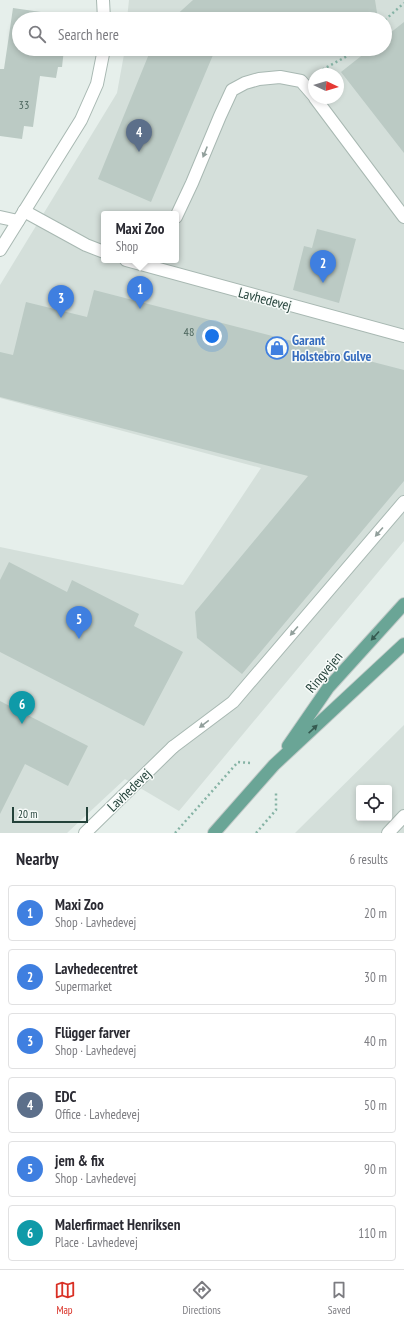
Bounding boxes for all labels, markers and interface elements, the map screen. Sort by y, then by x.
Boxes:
search box [12,12,392,56]
icon: search [26,23,48,45]
text: Search here [58,25,119,44]
north arrow [308,68,344,104]
house number: 33 [19,97,29,112]
pin: 4 [126,119,152,152]
one-way arrow [202,146,208,157]
popup [101,211,179,263]
text: Maxi Zoo [116,219,164,238]
text: Shop [116,238,138,255]
pin: 2 [310,250,336,283]
pin: 1 [127,276,153,309]
street label: Lavhedevej [236,283,294,315]
pin: 3 [48,285,74,318]
house number: 48 [184,324,194,339]
your location [202,326,222,346]
place label: Garant Holstebro Gulve [292,331,371,365]
shop icon: Garant Holstebro Gulve [264,335,290,361]
one-way arrow [374,527,383,537]
pin: 5 [66,606,92,639]
one-way arrow [290,626,299,636]
one-way arrow [370,631,380,641]
street label: Ringvejen [302,648,346,696]
pin: 6 [9,691,35,724]
one-way arrow [199,720,210,728]
one-way arrow [308,724,318,733]
street label: Lavhedevej [103,765,155,815]
map controls [356,785,392,821]
button: locate [356,785,392,821]
scale bar [12,805,88,824]
text: 20 m [18,807,37,821]
text: Nearby [16,848,59,870]
text: 6 results [349,851,388,868]
text: Maxi Zoo [55,895,104,914]
text: 1 [27,905,33,922]
text: 20 m [364,905,387,922]
text: Shop · Lavhedevej [55,914,136,931]
text: Lavhedecentret [55,959,138,978]
text: 2 [27,969,33,986]
text: 30 m [364,969,387,986]
text: Supermarket [55,978,112,995]
text: Flügger farver [55,1023,130,1042]
text: 3 [27,1033,33,1050]
text: 40 m [364,1033,387,1050]
text: Shop · Lavhedevej [55,1042,136,1059]
text: EDC [55,1087,76,1106]
text: 4 [27,1097,33,1114]
text: 50 m [364,1097,387,1114]
text: Office · Lavhedevej [55,1106,140,1123]
text: jem & fix [55,1151,104,1170]
text: 5 [27,1161,33,1178]
text: 90 m [364,1161,387,1178]
text: Shop · Lavhedevej [55,1170,136,1187]
text: Malerfirmaet Henriksen [55,1215,180,1234]
text: 6 [27,1225,33,1242]
text: 110 m [358,1225,387,1242]
text: Place · Lavhedevej [55,1234,138,1251]
tab: Map [54,1279,76,1317]
tab: Directions [183,1279,221,1317]
tab: Saved [328,1279,350,1317]

